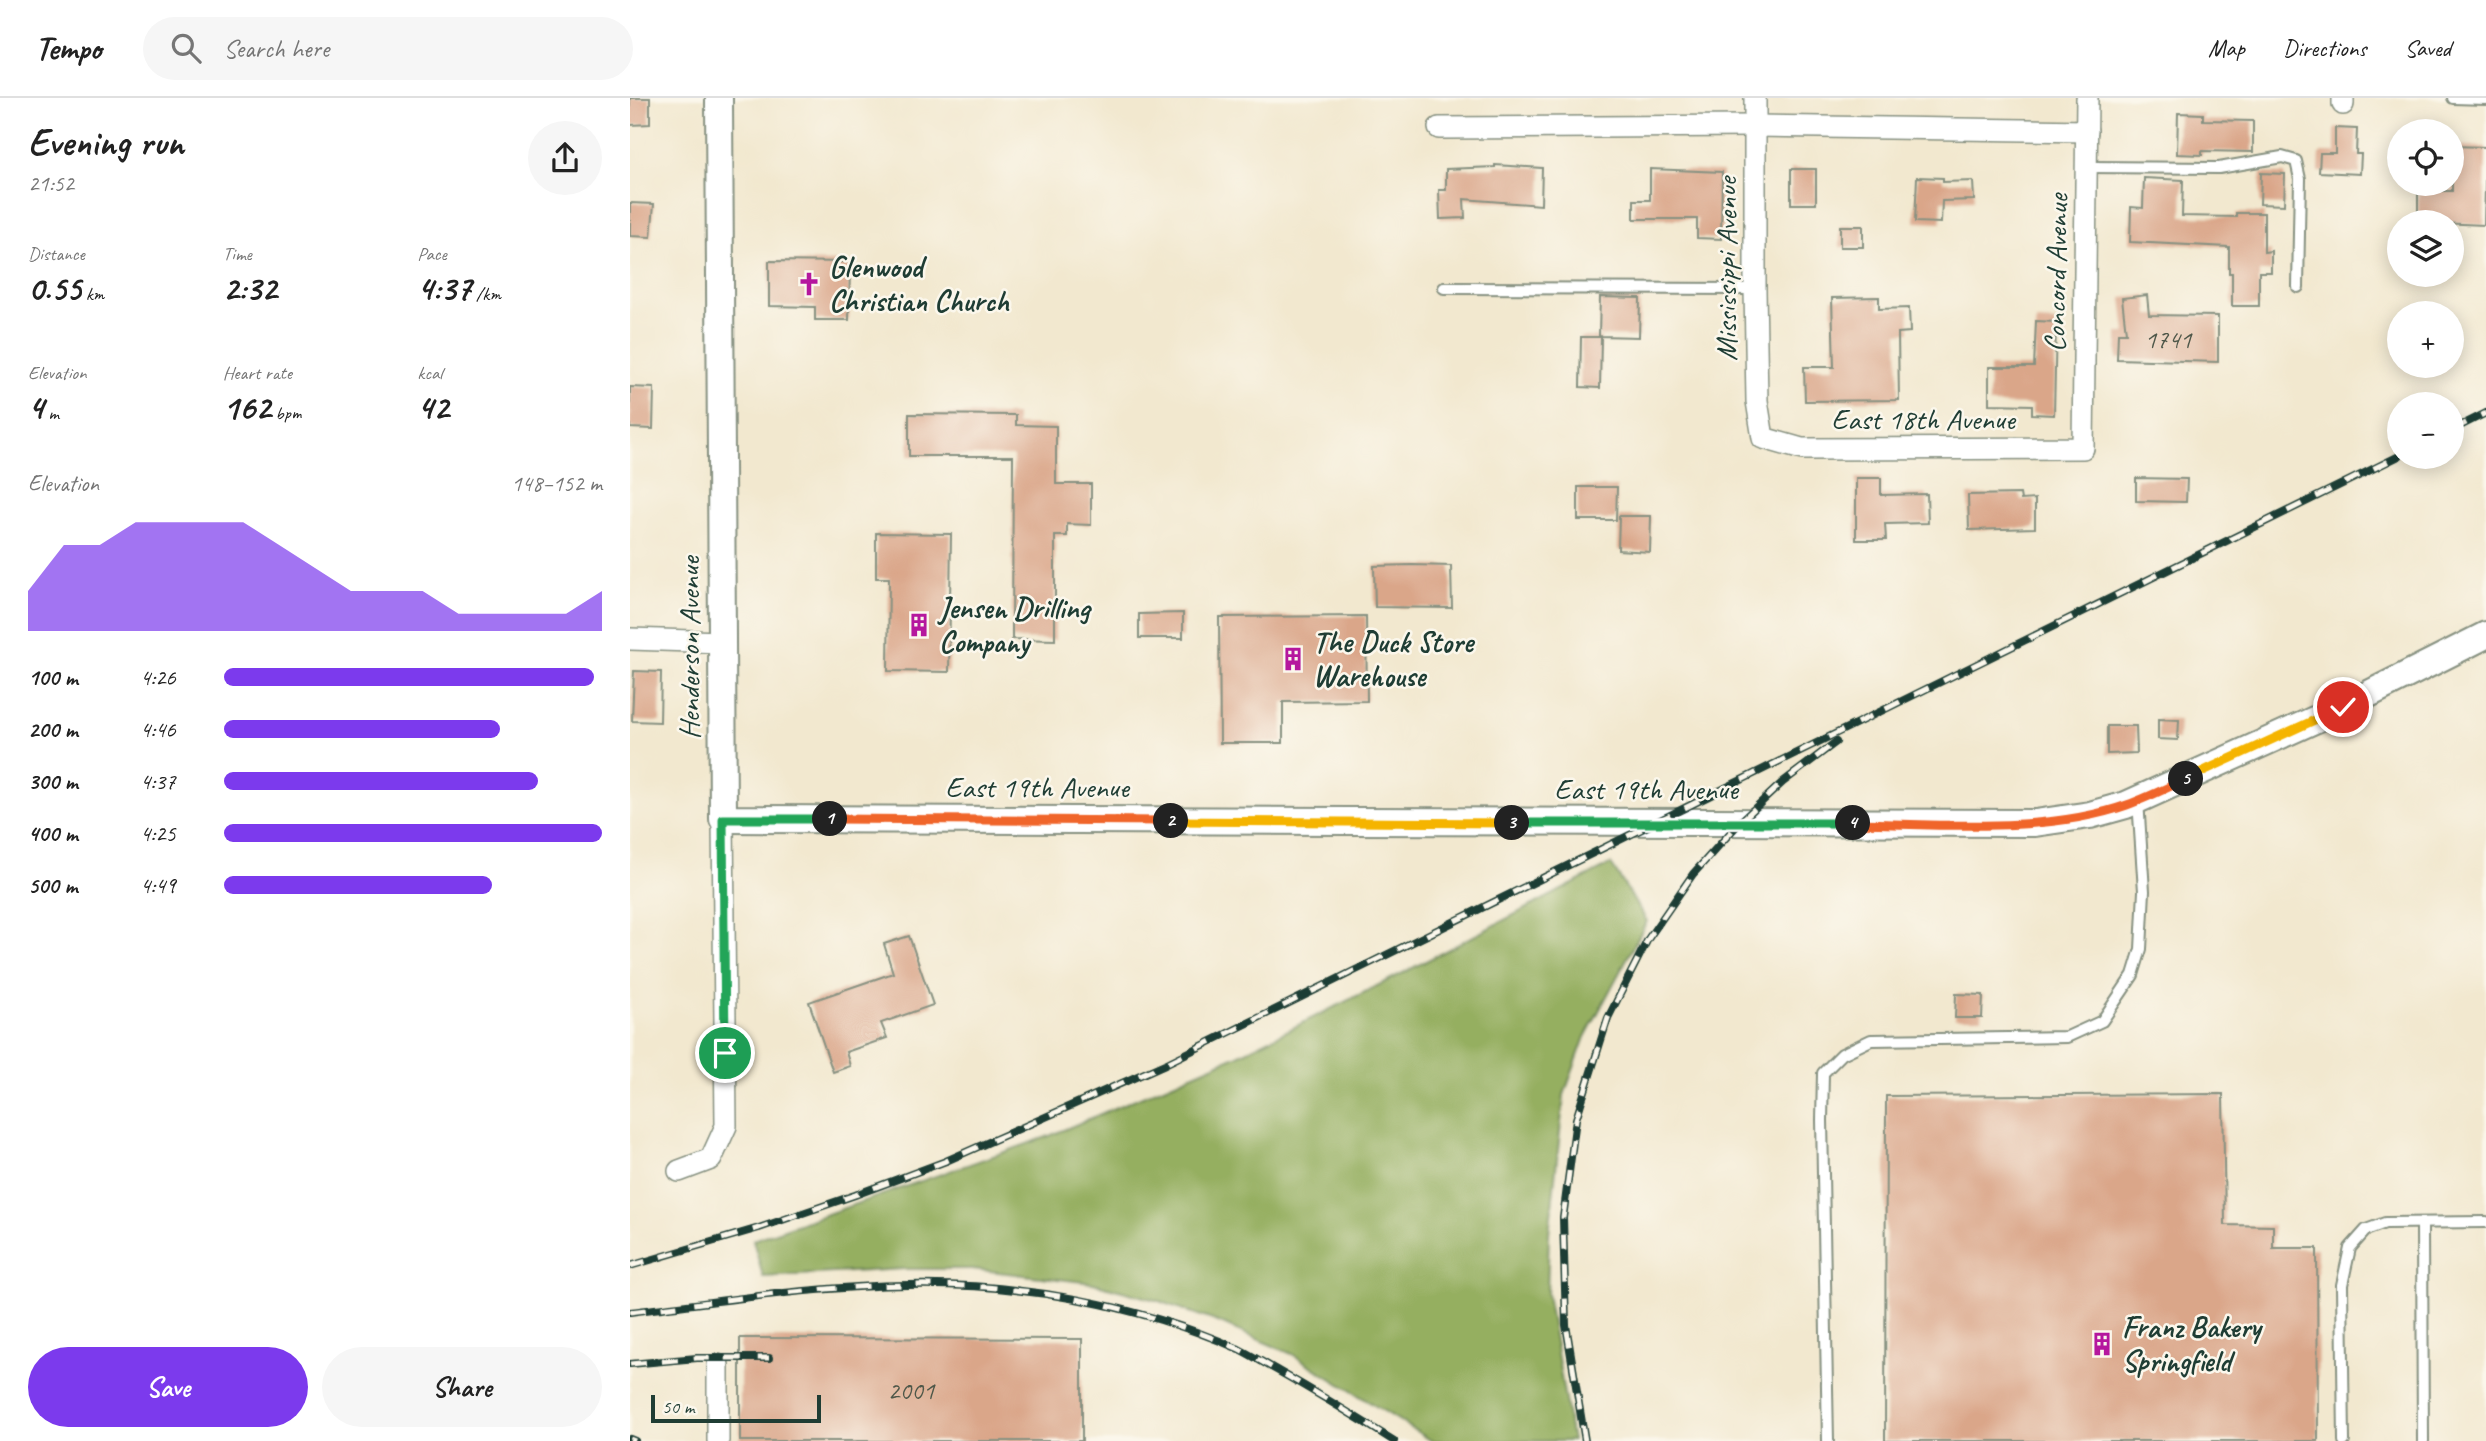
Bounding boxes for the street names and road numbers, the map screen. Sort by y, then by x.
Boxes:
street label: Mississippi Avenue [1707,175,1745,361]
street label: Concord Avenue [2036,191,2076,352]
street label: East 18th Avenue [1831,400,2017,438]
street label: Henderson Avenue [670,554,708,740]
street label: East 19th Avenue [945,768,1131,806]
street label: East 19th Avenue [1554,770,1740,808]

